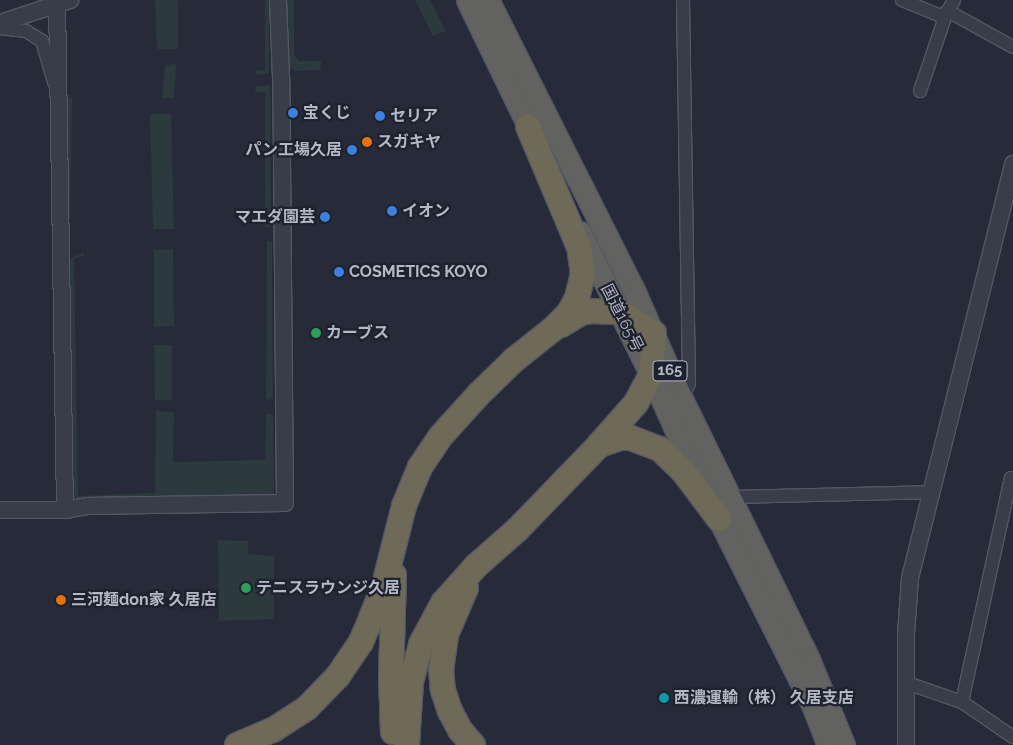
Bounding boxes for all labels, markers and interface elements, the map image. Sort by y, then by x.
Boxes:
place label: 宝くじ [303,103,351,123]
place label: セリア [390,106,438,126]
marker: 宝くじ [287,107,299,119]
marker: セリア [374,110,386,122]
place label: スガキヤ [377,132,441,152]
marker: スガキヤ [361,136,373,148]
place label: パン工場久居 [246,140,342,160]
marker: パン工場久居 [346,144,358,156]
place label: イオン [402,201,450,221]
marker: イオン [386,205,398,217]
place label: マエダ園芸 [235,207,315,227]
marker: マエダ園芸 [319,211,331,223]
place label: COSMETICS KOYO [349,262,488,282]
marker: COSMETICS KOYO [333,266,345,278]
street label: 国道165号 [597,281,647,355]
place label: カーブス [326,323,390,343]
marker: カーブス [310,327,322,339]
road number: 165 [652,358,688,384]
place label: テニスラウンジ久居 [256,578,400,598]
marker: テニスラウンジ久居 [240,582,252,594]
place label: 三河麺don家 久居店 [71,590,217,610]
marker: 三河麺don家 久居店 [55,594,67,606]
place label: 西濃運輸（株） 久居支店 [674,688,854,708]
marker: 西濃運輸（株） 久居支店 [658,692,670,704]

